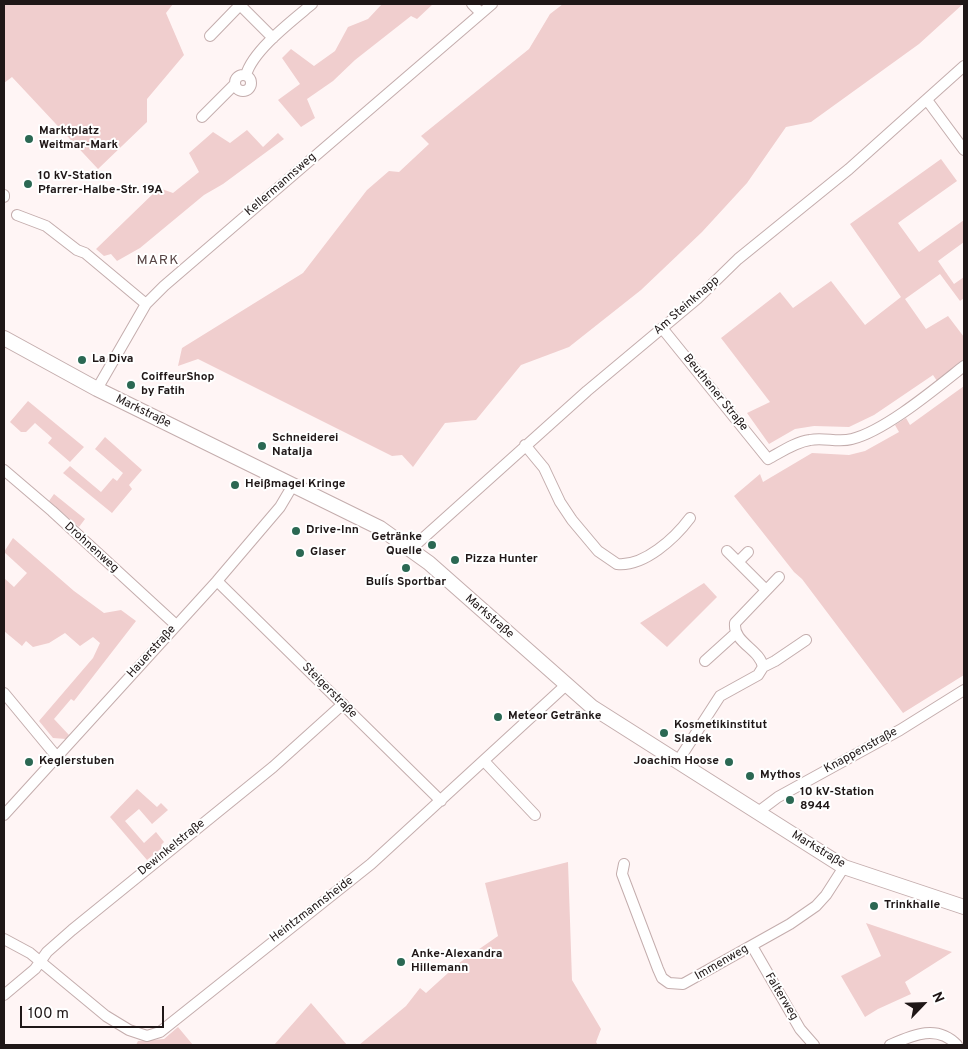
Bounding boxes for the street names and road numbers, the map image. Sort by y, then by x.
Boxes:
street label: Kellermannsweg [243,150,319,220]
street label: Am Steinknapp [651,274,723,338]
street label: Beuthener Straße [680,352,750,434]
street label: Markstraße [113,392,173,432]
street label: Drohnenweg [61,520,121,576]
street label: Markstraße [462,592,516,642]
street label: Hauerstraße [125,623,179,681]
street label: Steigerstraße [298,660,360,722]
street label: Knappenstraße [822,725,900,777]
street label: Dewinkelstraße [136,817,208,879]
street label: Markstraße [789,828,847,872]
street label: Heintzmannsheide [267,874,357,946]
street label: Immenweg [693,942,751,984]
street label: Falterweg [761,971,801,1023]

